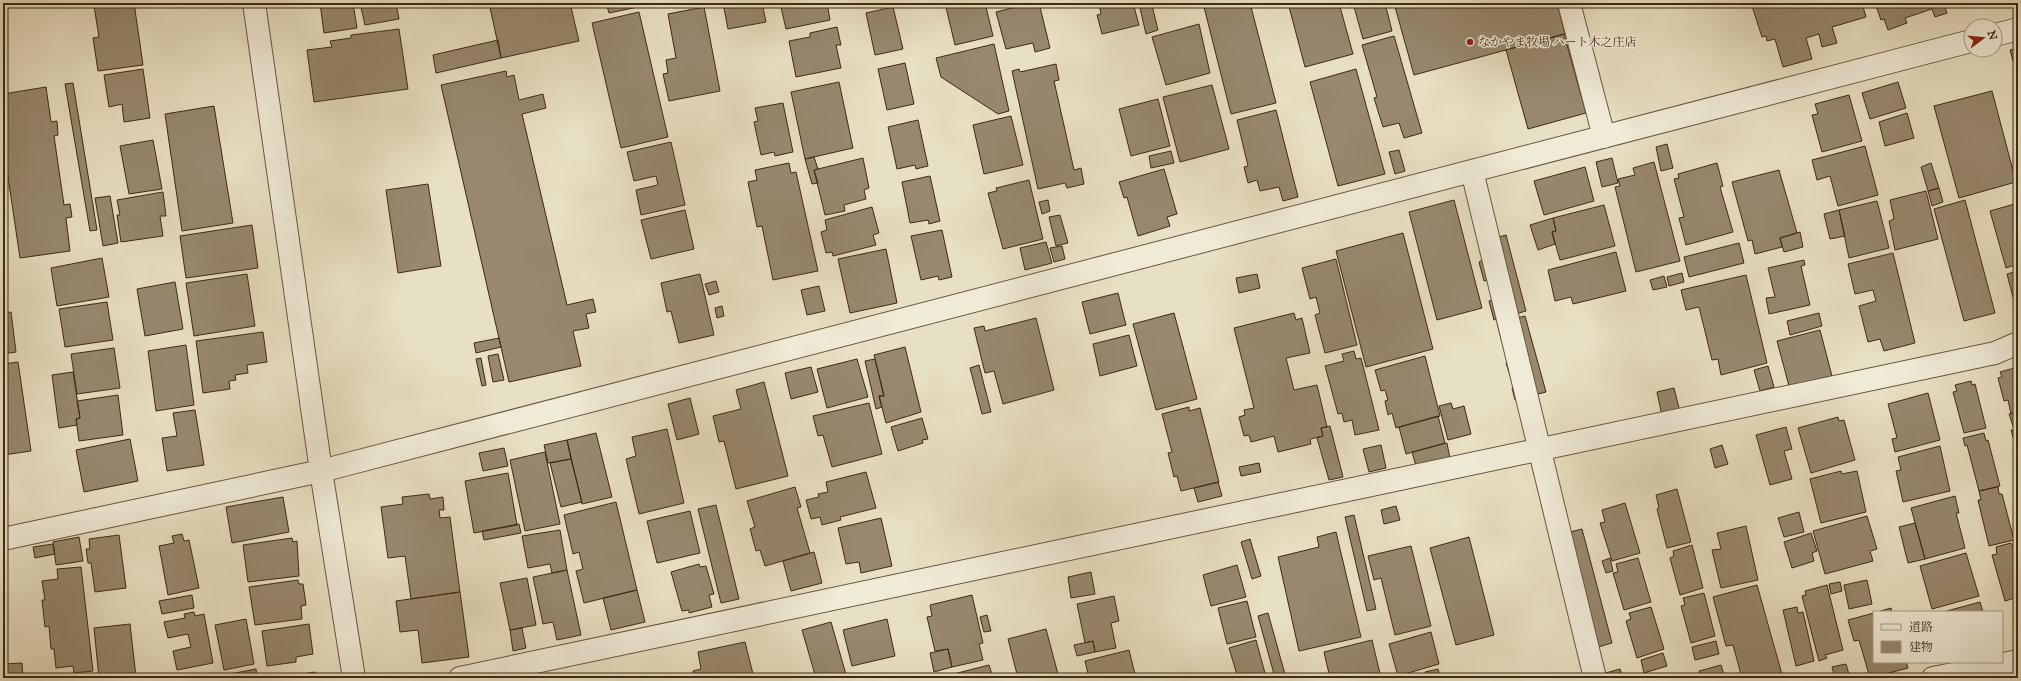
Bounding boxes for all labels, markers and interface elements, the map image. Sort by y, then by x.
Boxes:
north arrow [1963,18,2003,58]
text: N [1985,29,2000,42]
place label: なかやま牧場 ハート木之庄店 [1478,35,1637,49]
marker: なかやま牧場 ハート木之庄店 [1465,37,1475,47]
legend [1873,611,2003,663]
text: 道路 [1909,620,1933,634]
text: 建物 [1909,640,1933,654]

